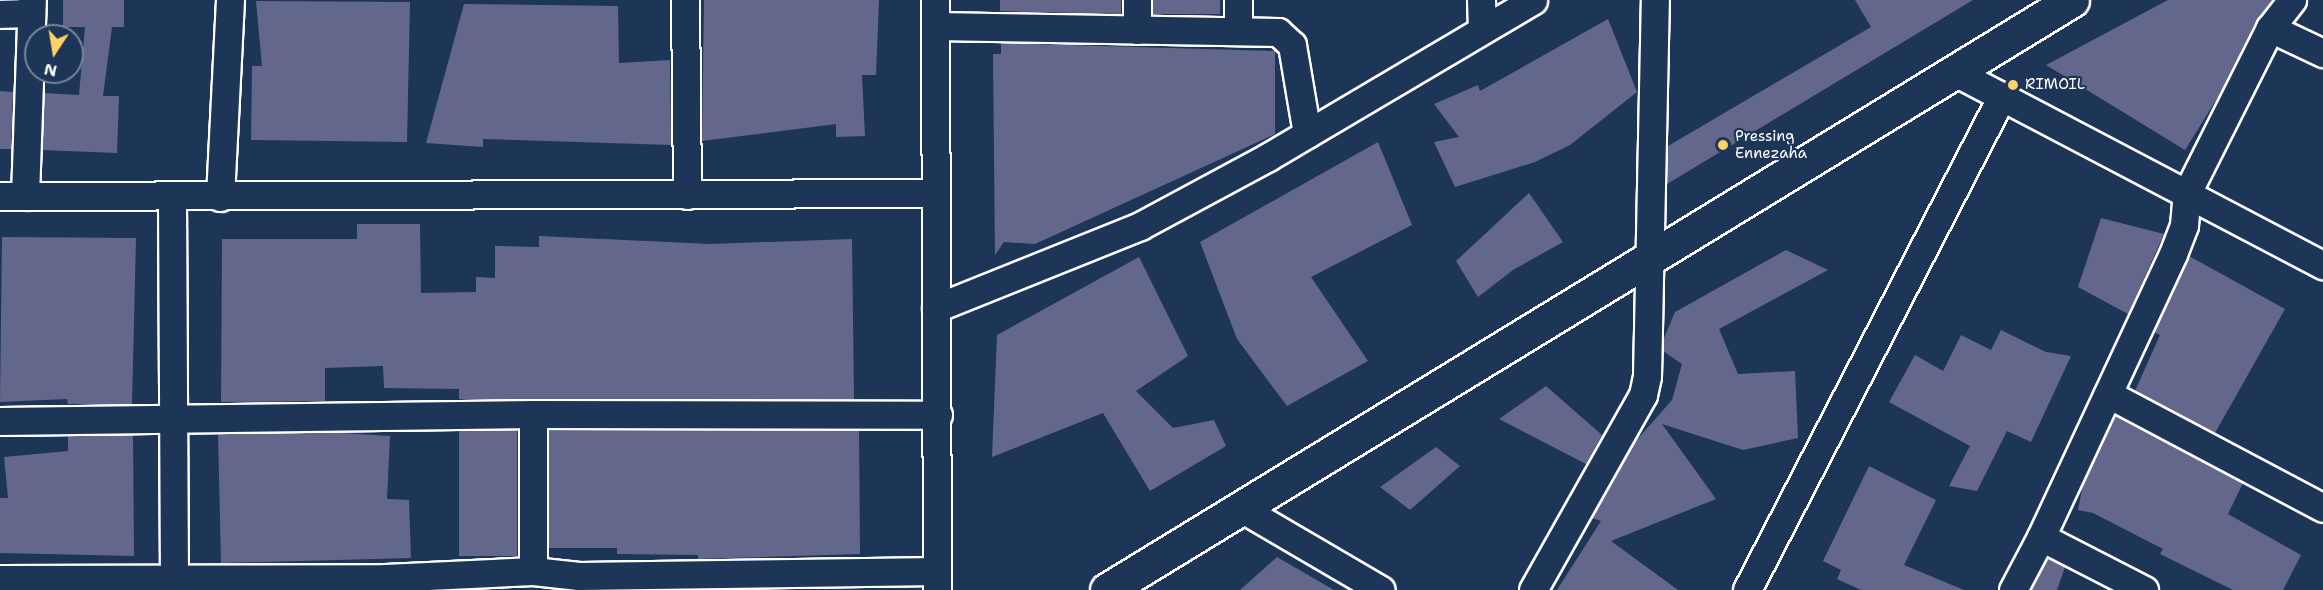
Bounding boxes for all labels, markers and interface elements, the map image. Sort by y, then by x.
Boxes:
north arrow [24,24,84,84]
text: N [42,59,59,82]
place label: RIMOIL [2025,76,2085,94]
marker: RIMOIL [2006,78,2020,92]
place label: Pressing Ennezaha [1735,127,1807,162]
marker: Pressing Ennezaha [1716,138,1730,152]

